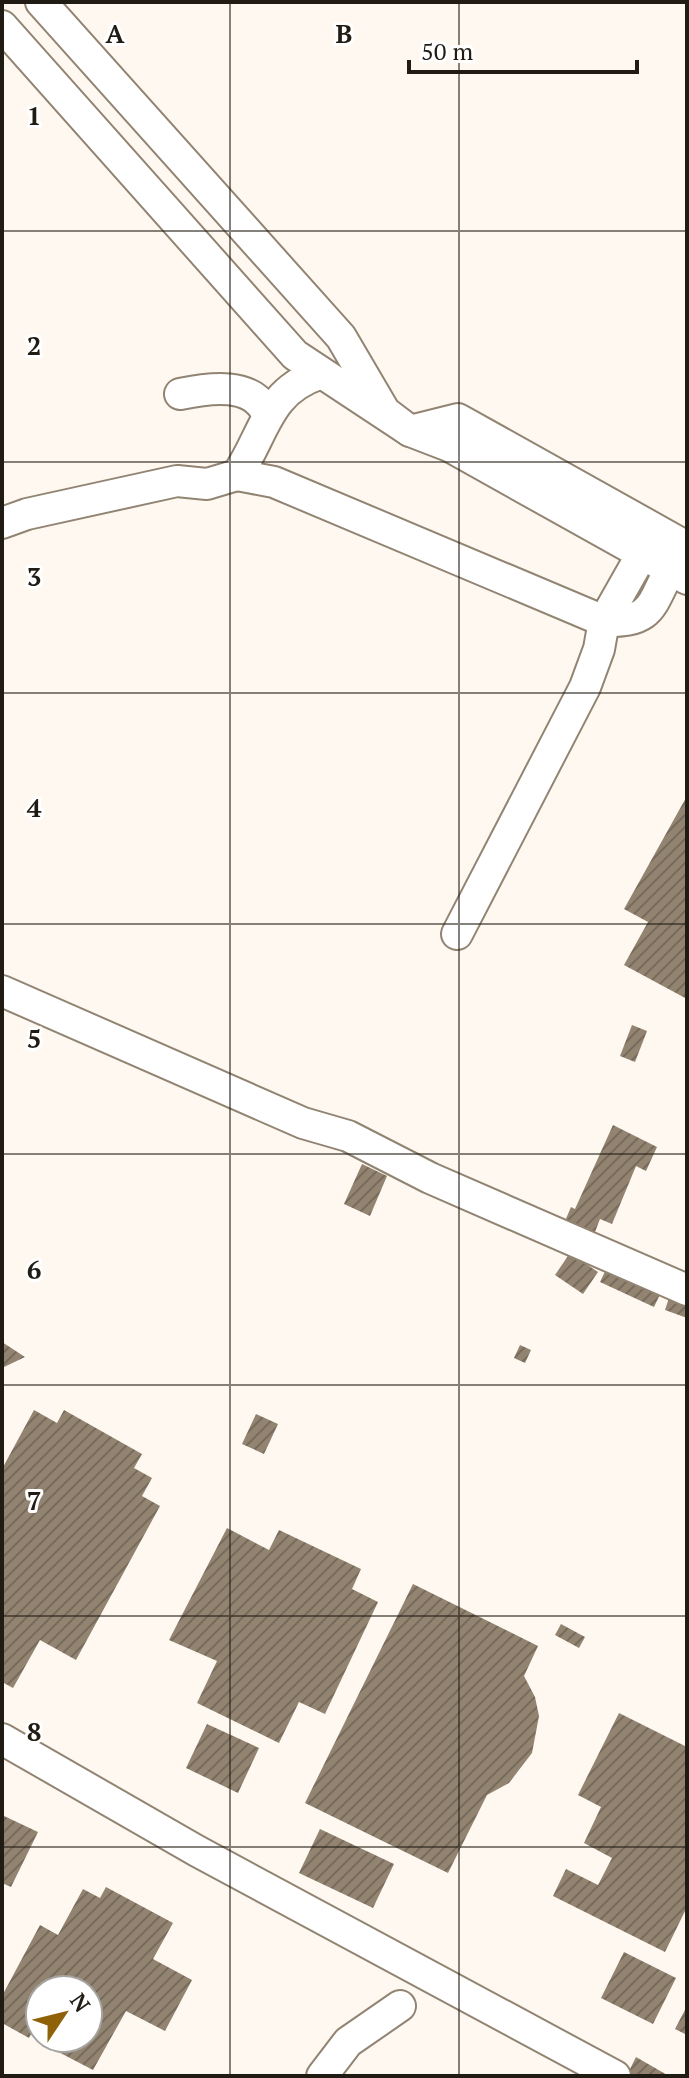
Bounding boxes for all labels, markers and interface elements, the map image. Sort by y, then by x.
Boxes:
text: A [106,16,125,50]
text: B [336,16,352,50]
scale bar [409,24,637,74]
text: 50 m [421,35,473,67]
text: 1 [27,98,41,132]
text: 2 [27,328,41,362]
text: 3 [27,559,41,593]
text: 4 [27,790,42,824]
text: 5 [27,1021,41,1055]
text: 6 [27,1252,41,1286]
text: 7 [27,1483,41,1517]
text: 8 [27,1714,41,1748]
north arrow [24,1974,104,2054]
text: N [64,1987,98,2018]

